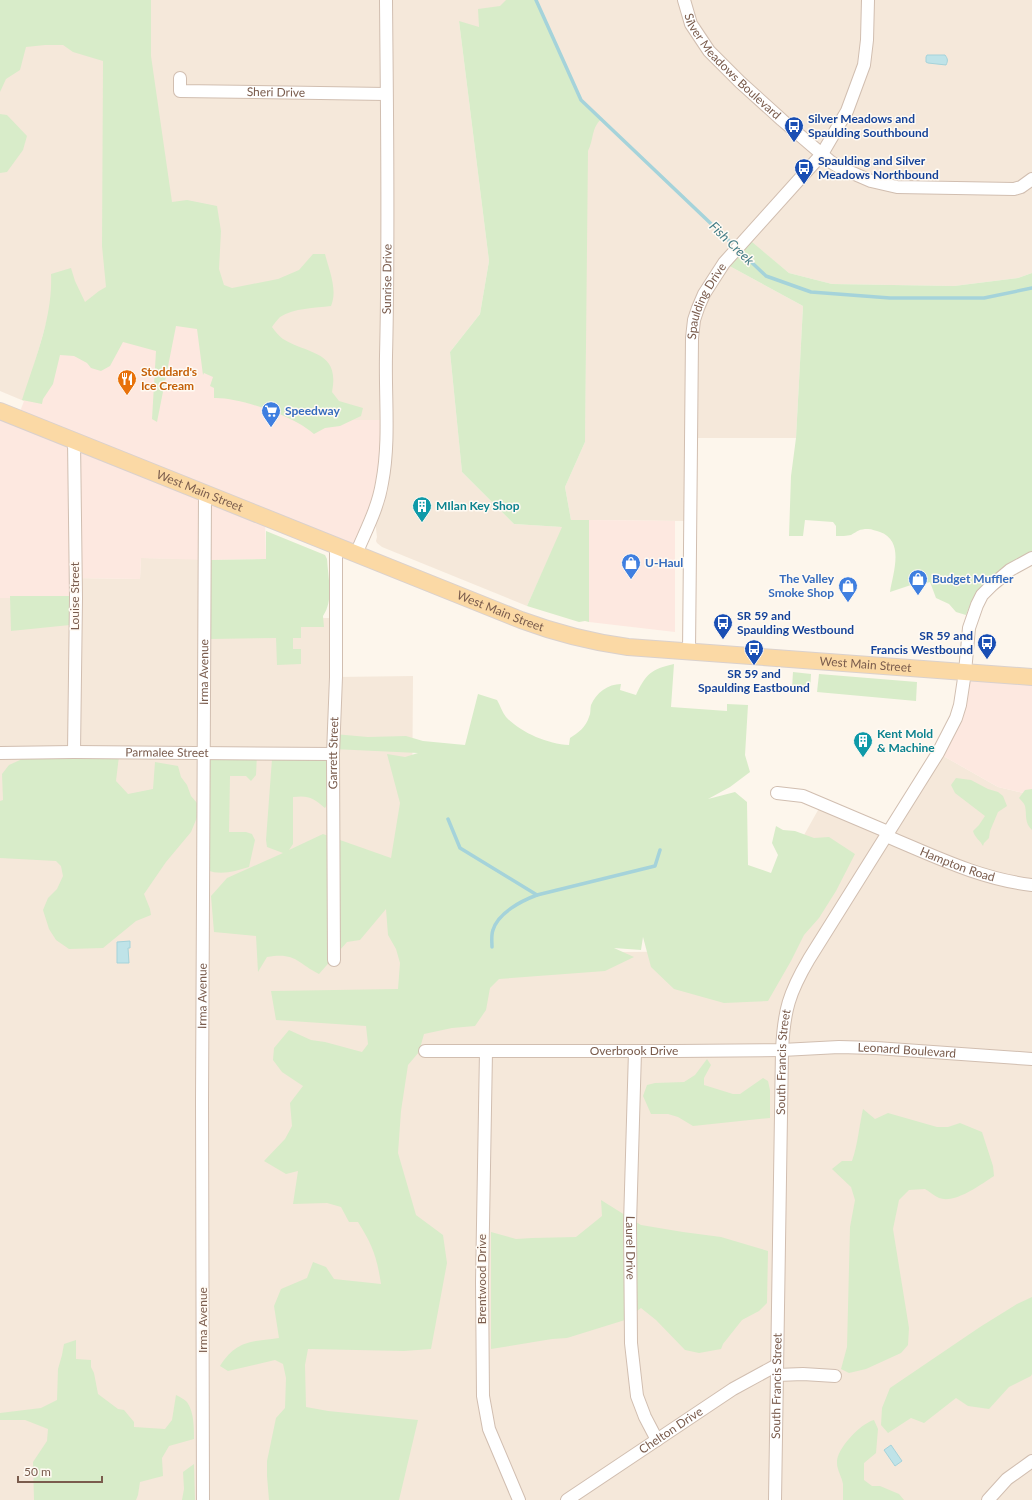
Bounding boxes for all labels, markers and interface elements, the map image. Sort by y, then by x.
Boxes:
street label: Silver Meadows Boulevard [681,12,784,122]
street label: Sheri Drive [247,84,305,100]
place label: Silver Meadows and Spaulding Southbound [808,111,929,140]
bus stop icon: Silver Meadows and Spaulding Southbound [783,115,805,143]
place label: Spaulding and Silver Meadows Northbound [818,153,939,182]
bus stop icon: Spaulding and Silver Meadows Northbound [793,157,815,185]
water label: Fish Creek [706,218,758,269]
street label: Sunrise Drive [379,244,395,314]
street label: Spaulding Drive [684,260,729,340]
place label: Stoddard's Ice Cream [141,364,197,393]
restaurant icon: Stoddard's Ice Cream [116,368,138,396]
supermarket icon: Speedway [260,400,282,428]
place label: Speedway [285,403,340,418]
street label: West Main Street [154,467,246,515]
building icon: MIlan Key Shop [411,495,433,523]
place label: MIlan Key Shop [436,498,520,513]
shop icon: U-Haul [620,552,642,580]
place label: U-Haul [645,555,683,570]
street label: Louise Street [67,561,82,630]
shop icon: Budget Muffler [907,568,929,596]
place label: The Valley Smoke Shop [768,571,835,600]
place label: Budget Muffler [932,571,1014,586]
shop icon: The Valley Smoke Shop [837,575,859,603]
street label: West Main Street [455,587,546,635]
place label: SR 59 and Spaulding Westbound [737,608,854,637]
bus stop icon: SR 59 and Spaulding Westbound [712,612,734,640]
place label: SR 59 and Francis Westbound [870,628,973,657]
bus stop icon: SR 59 and Francis Westbound [976,632,998,660]
bus stop icon: SR 59 and Spaulding Eastbound [743,638,765,666]
street label: Irma Avenue [196,639,211,705]
street label: West Main Street [819,653,913,675]
place label: SR 59 and Spaulding Eastbound [698,666,810,695]
street label: Garrett Street [325,716,341,789]
place label: Kent Mold & Machine [877,726,935,755]
building icon: Kent Mold & Machine [852,730,874,758]
street label: Parmalee Street [125,744,209,760]
street label: Hampton Road [918,843,997,885]
street label: Irma Avenue [194,963,210,1029]
street label: South Francis Street [773,1007,794,1115]
street label: Leonard Boulevard [857,1040,957,1061]
street label: Overbrook Drive [590,1043,678,1058]
street label: Laurel Drive [623,1216,638,1280]
street label: Brentwood Drive [474,1234,489,1324]
street label: Irma Avenue [195,1287,210,1353]
street label: South Francis Street [768,1332,785,1439]
street label: Chelton Drive [636,1403,705,1457]
scale bar [18,1458,102,1484]
text: 50 m [24,1464,51,1479]

